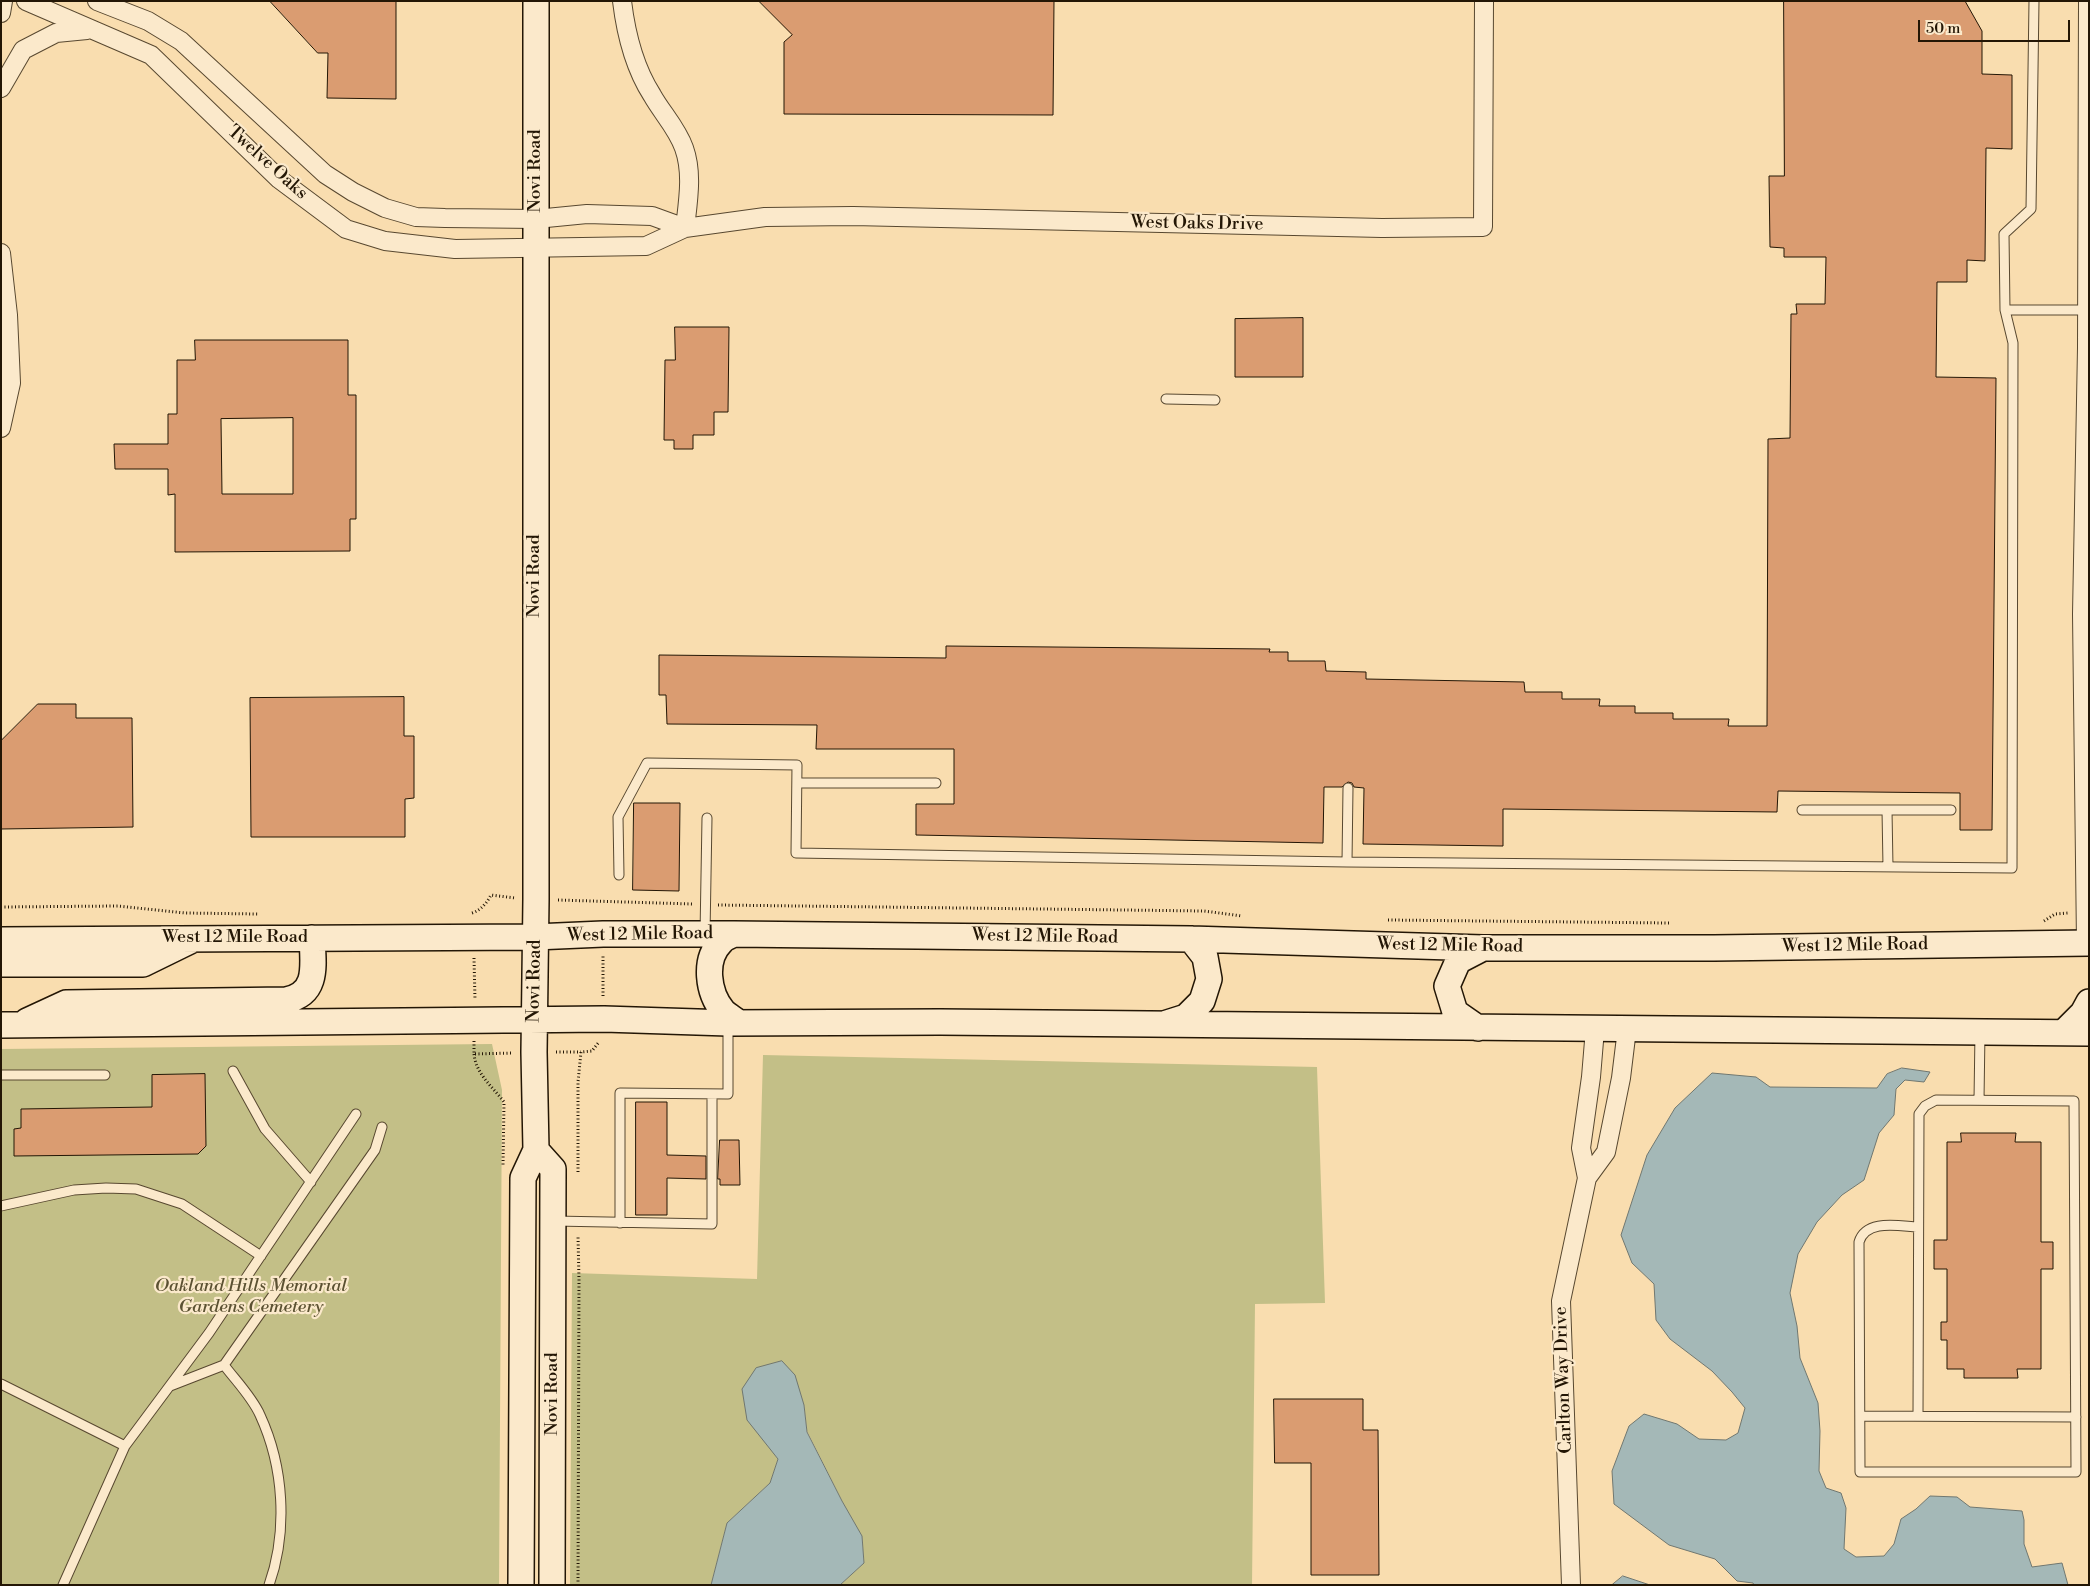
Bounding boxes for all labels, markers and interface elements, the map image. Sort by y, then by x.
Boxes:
scale bar [1920,10,2072,42]
text: 50 m [1926,19,1960,38]
street label: Twelve Oaks [222,121,312,205]
street label: Novi Road [525,129,547,213]
street label: West Oaks Drive [1130,212,1264,236]
street label: Novi Road [524,534,546,618]
street label: West 12 Mile Road [567,923,713,947]
street label: West 12 Mile Road [972,925,1118,949]
street label: West 12 Mile Road [162,927,308,949]
street label: West 12 Mile Road [1377,934,1523,958]
street label: West 12 Mile Road [1782,934,1928,958]
street label: Novi Road [523,939,547,1023]
park label: Oakland Hills Memorial Gardens Cemetery [155,1276,347,1318]
street label: Carlton Way Drive [1551,1306,1577,1454]
street label: Novi Road [542,1352,564,1436]

